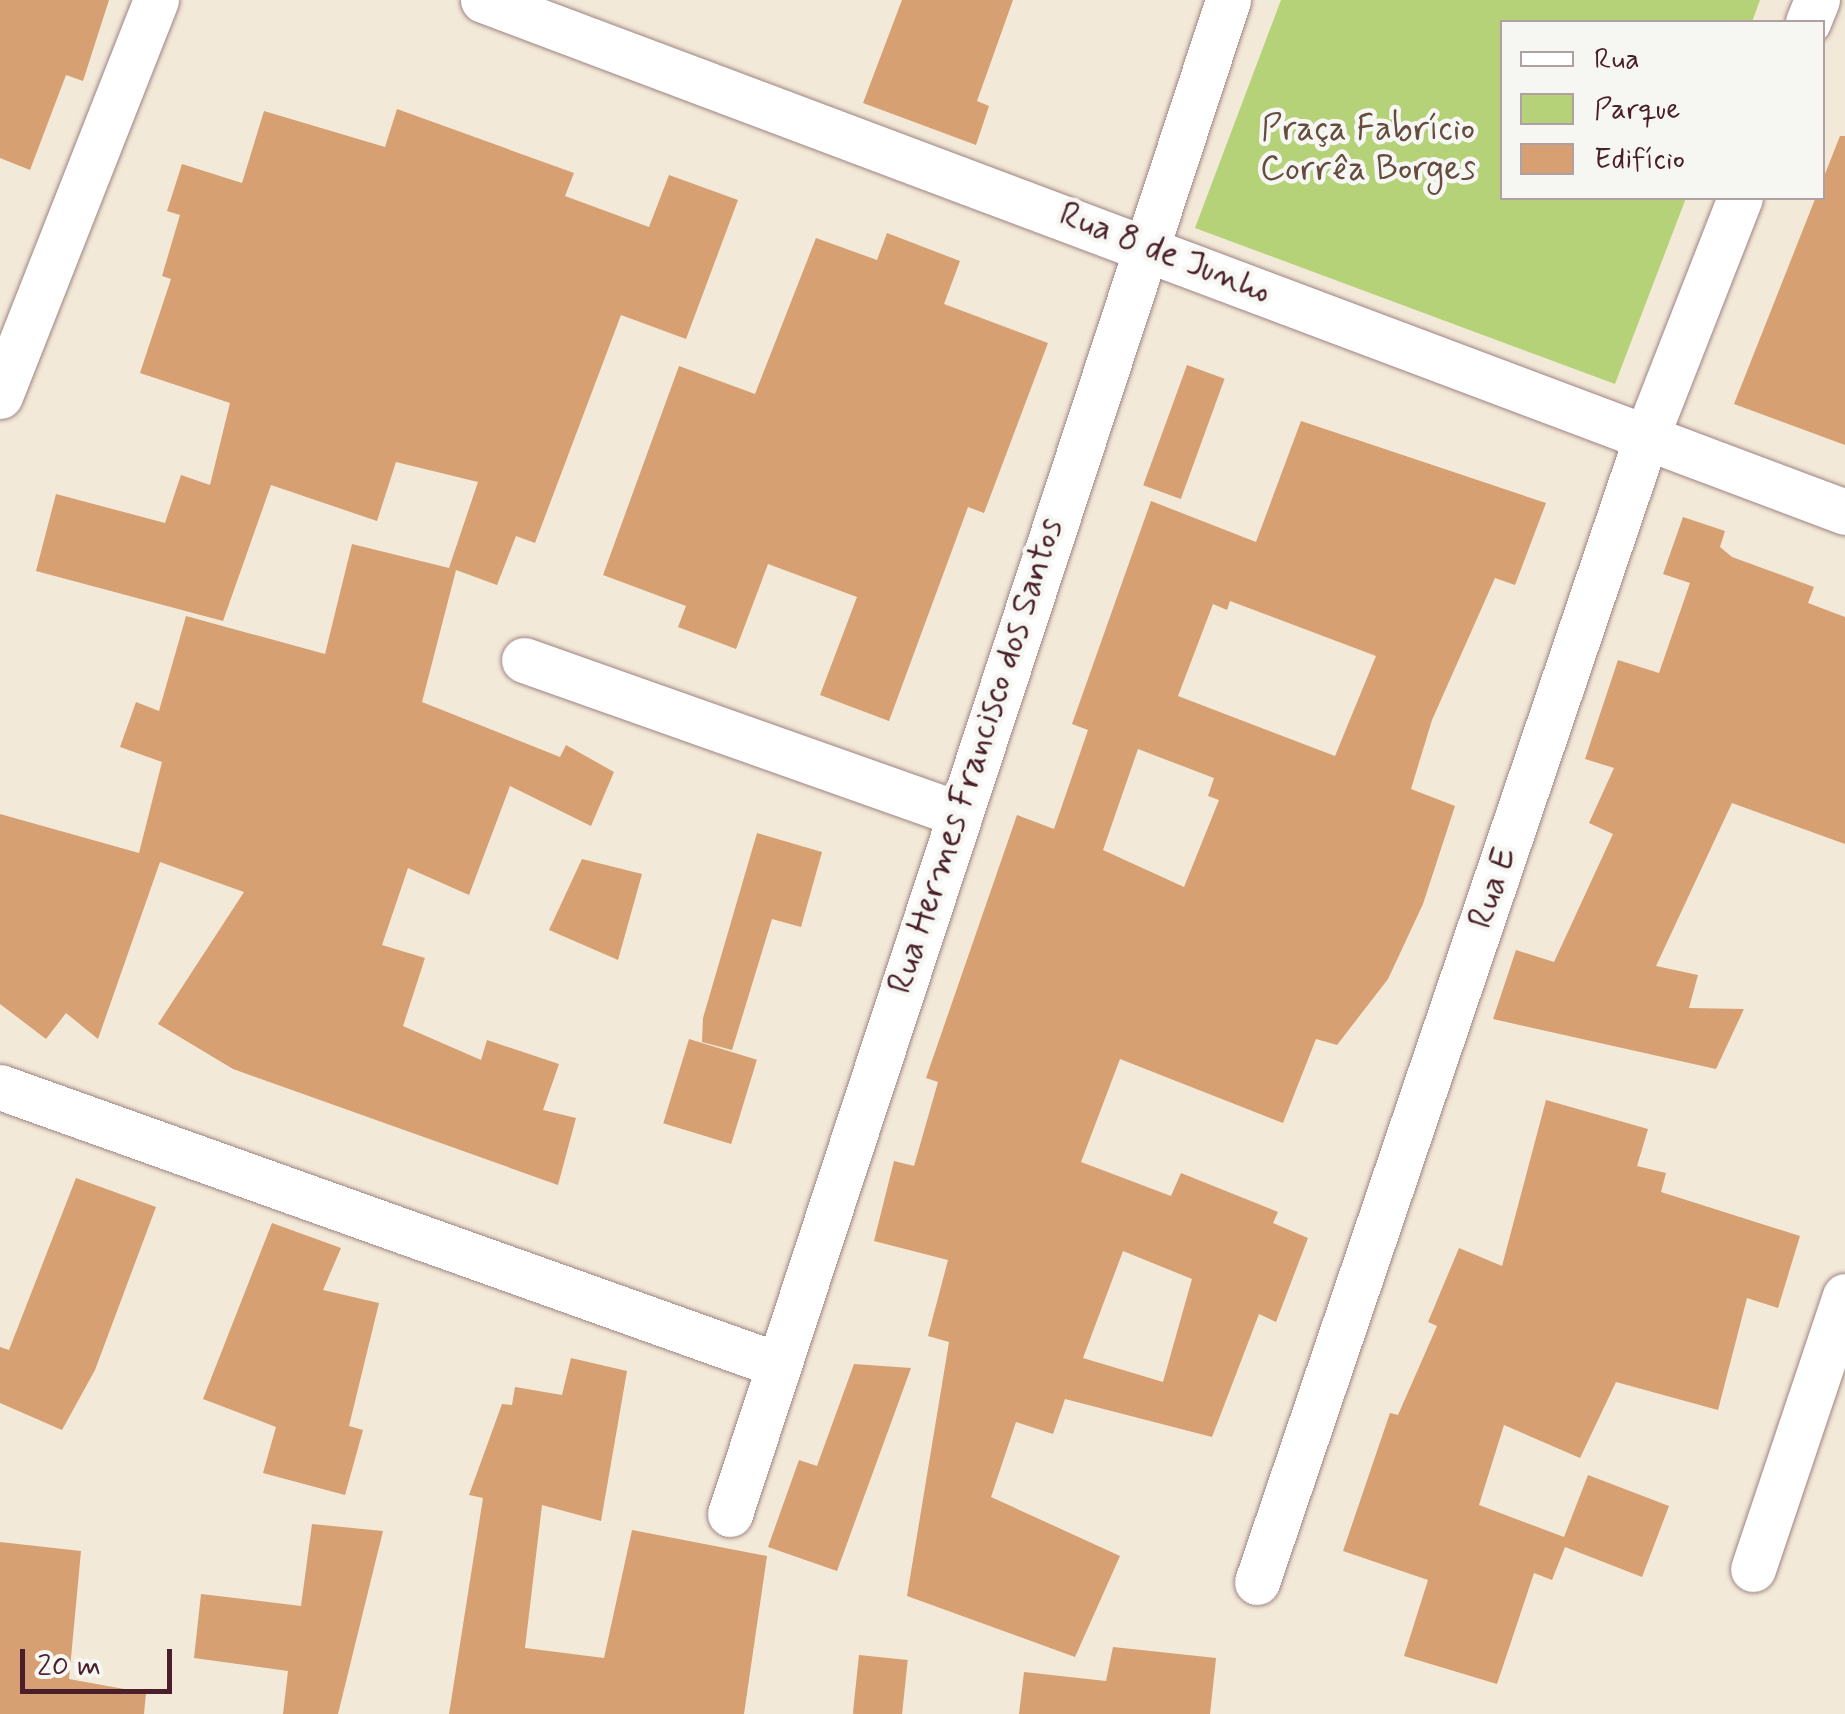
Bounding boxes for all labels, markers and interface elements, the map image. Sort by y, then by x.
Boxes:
legend [1500,20,1825,200]
text: Rua [1594,40,1640,79]
text: Parque [1594,90,1680,129]
park label: Praça Fabrício Corrêa Borges [1260,108,1476,190]
text: Edifício [1594,140,1685,179]
street label: Rua 8 de Junho [1054,194,1276,312]
street label: Rua Hermes Francisco dos Santos [878,510,1074,1002]
street label: Rua E [1460,842,1526,934]
scale bar [25,1629,178,1691]
text: 20 m [37,1647,101,1686]

